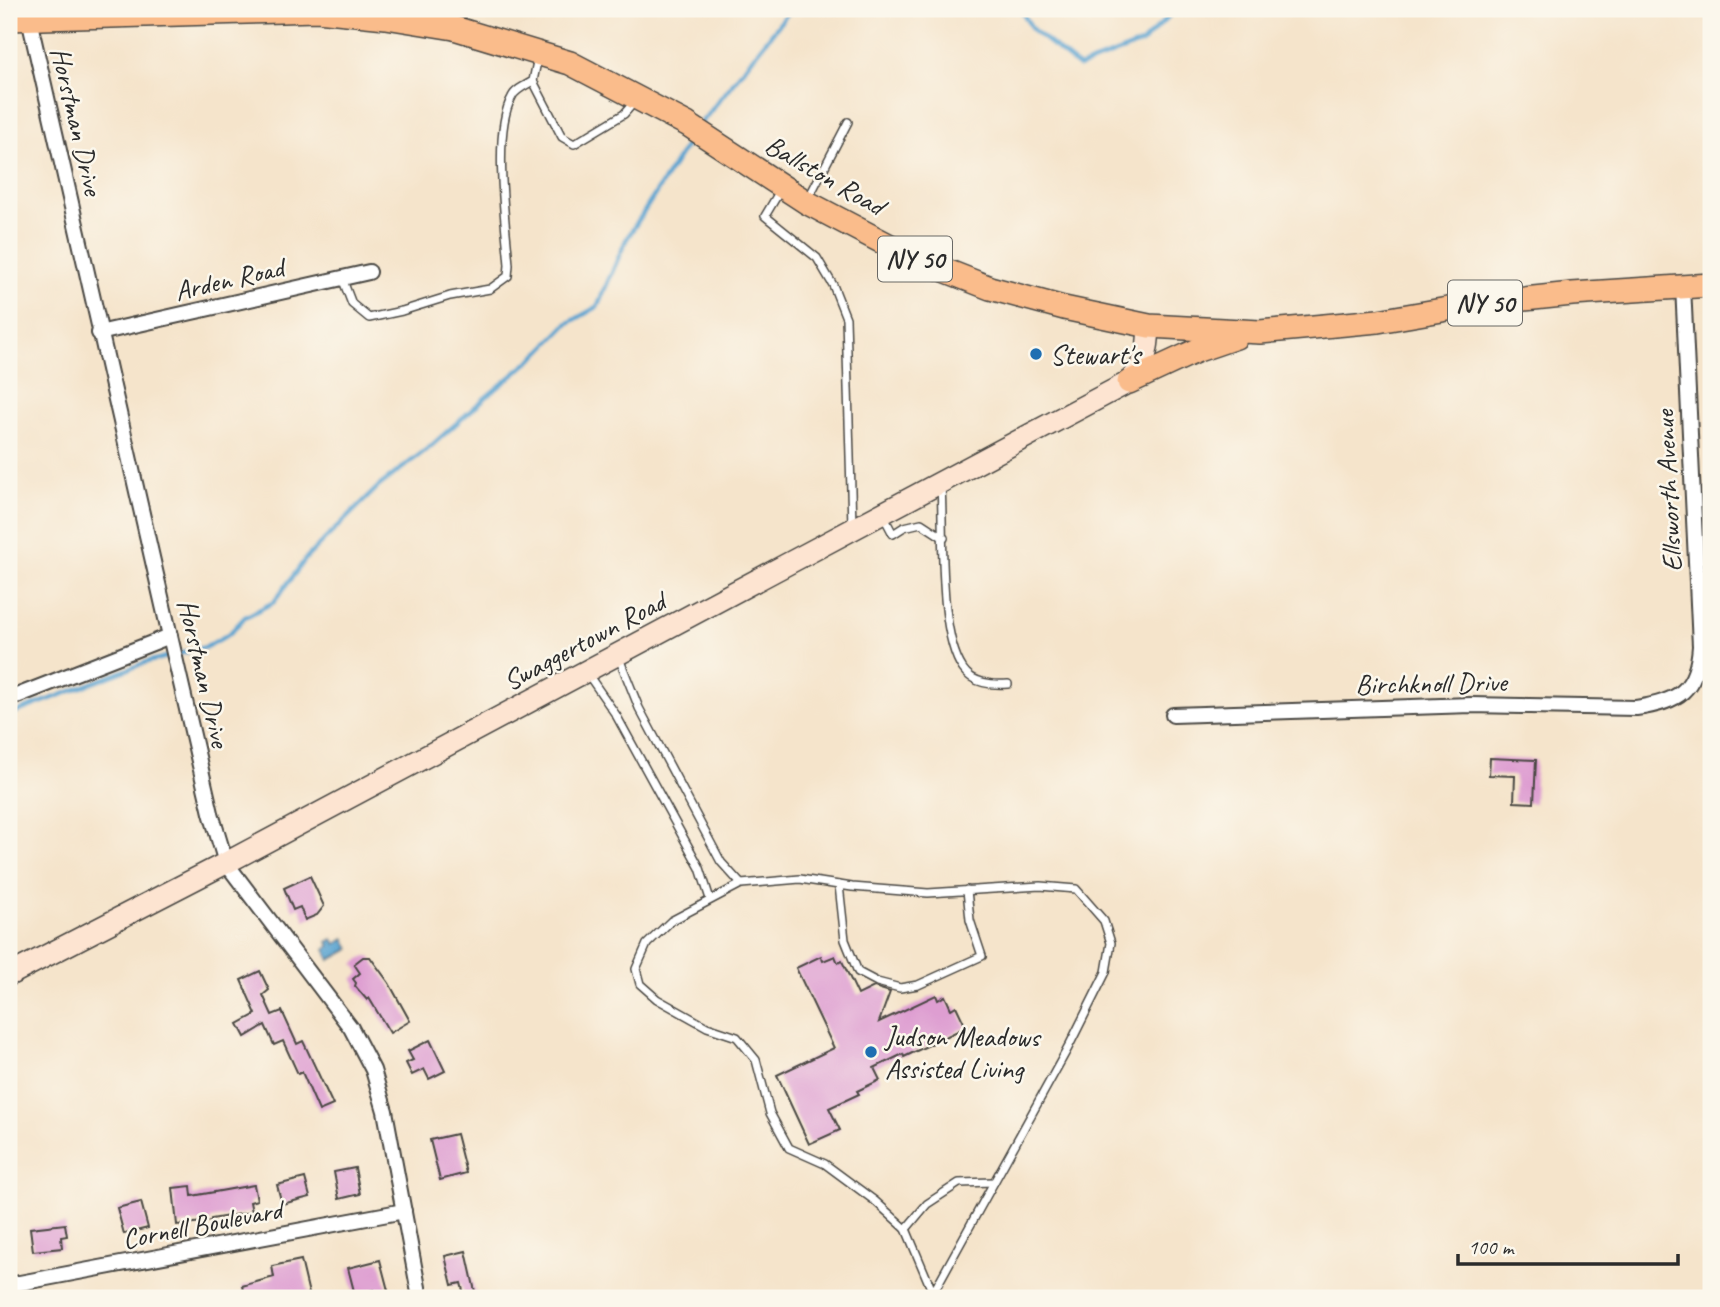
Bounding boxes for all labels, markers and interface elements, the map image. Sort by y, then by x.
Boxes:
street label: Horstman Drive [43,44,111,200]
street label: Ballston Road [759,127,894,225]
road number: NY 50 [878,236,952,282]
street label: Arden Road [171,249,291,308]
road number: NY 50 [1448,280,1522,326]
place label: Stewart's [1050,337,1143,372]
marker: Stewart's [1028,346,1044,362]
street label: Ellsworth Avenue [1646,407,1690,573]
street label: Swaggertown Road [497,582,675,698]
street label: Horstman Drive [170,596,238,752]
street label: Birchknoll Drive [1355,664,1509,702]
place label: Judson Meadows Assisted Living [883,1019,1042,1086]
marker: Judson Meadows Assisted Living [863,1044,879,1060]
street label: Cornell Boulevard [119,1191,289,1257]
scale bar [1458,1223,1678,1267]
text: 100 m [1468,1234,1515,1260]

